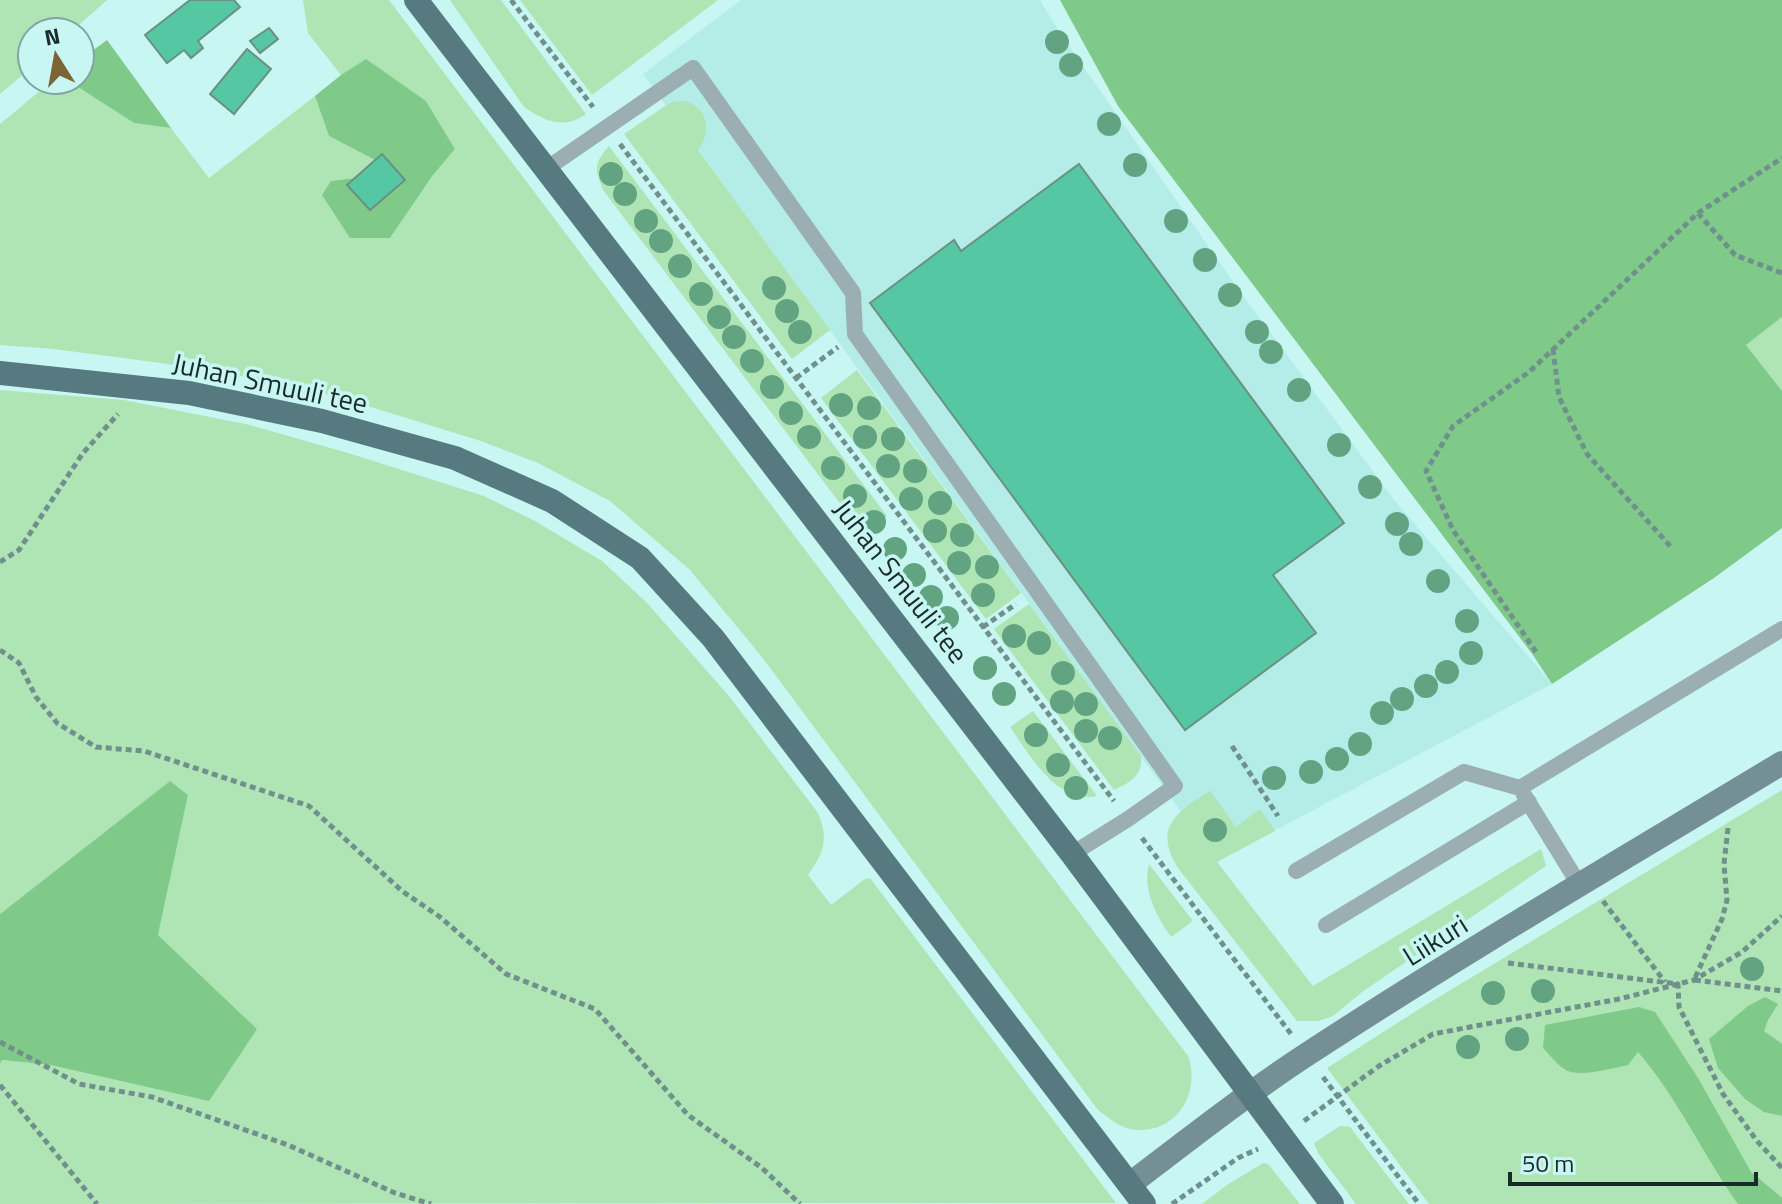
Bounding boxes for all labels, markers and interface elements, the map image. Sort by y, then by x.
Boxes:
north arrow [16,16,96,96]
text: N [41,18,63,55]
street label: Juhan Smuuli tee [169,341,372,424]
street label: Juhan Smuuli tee [823,489,979,672]
street label: Liikuri [1394,903,1476,976]
scale bar [1510,1136,1756,1186]
text: 50 m [1522,1145,1574,1181]

